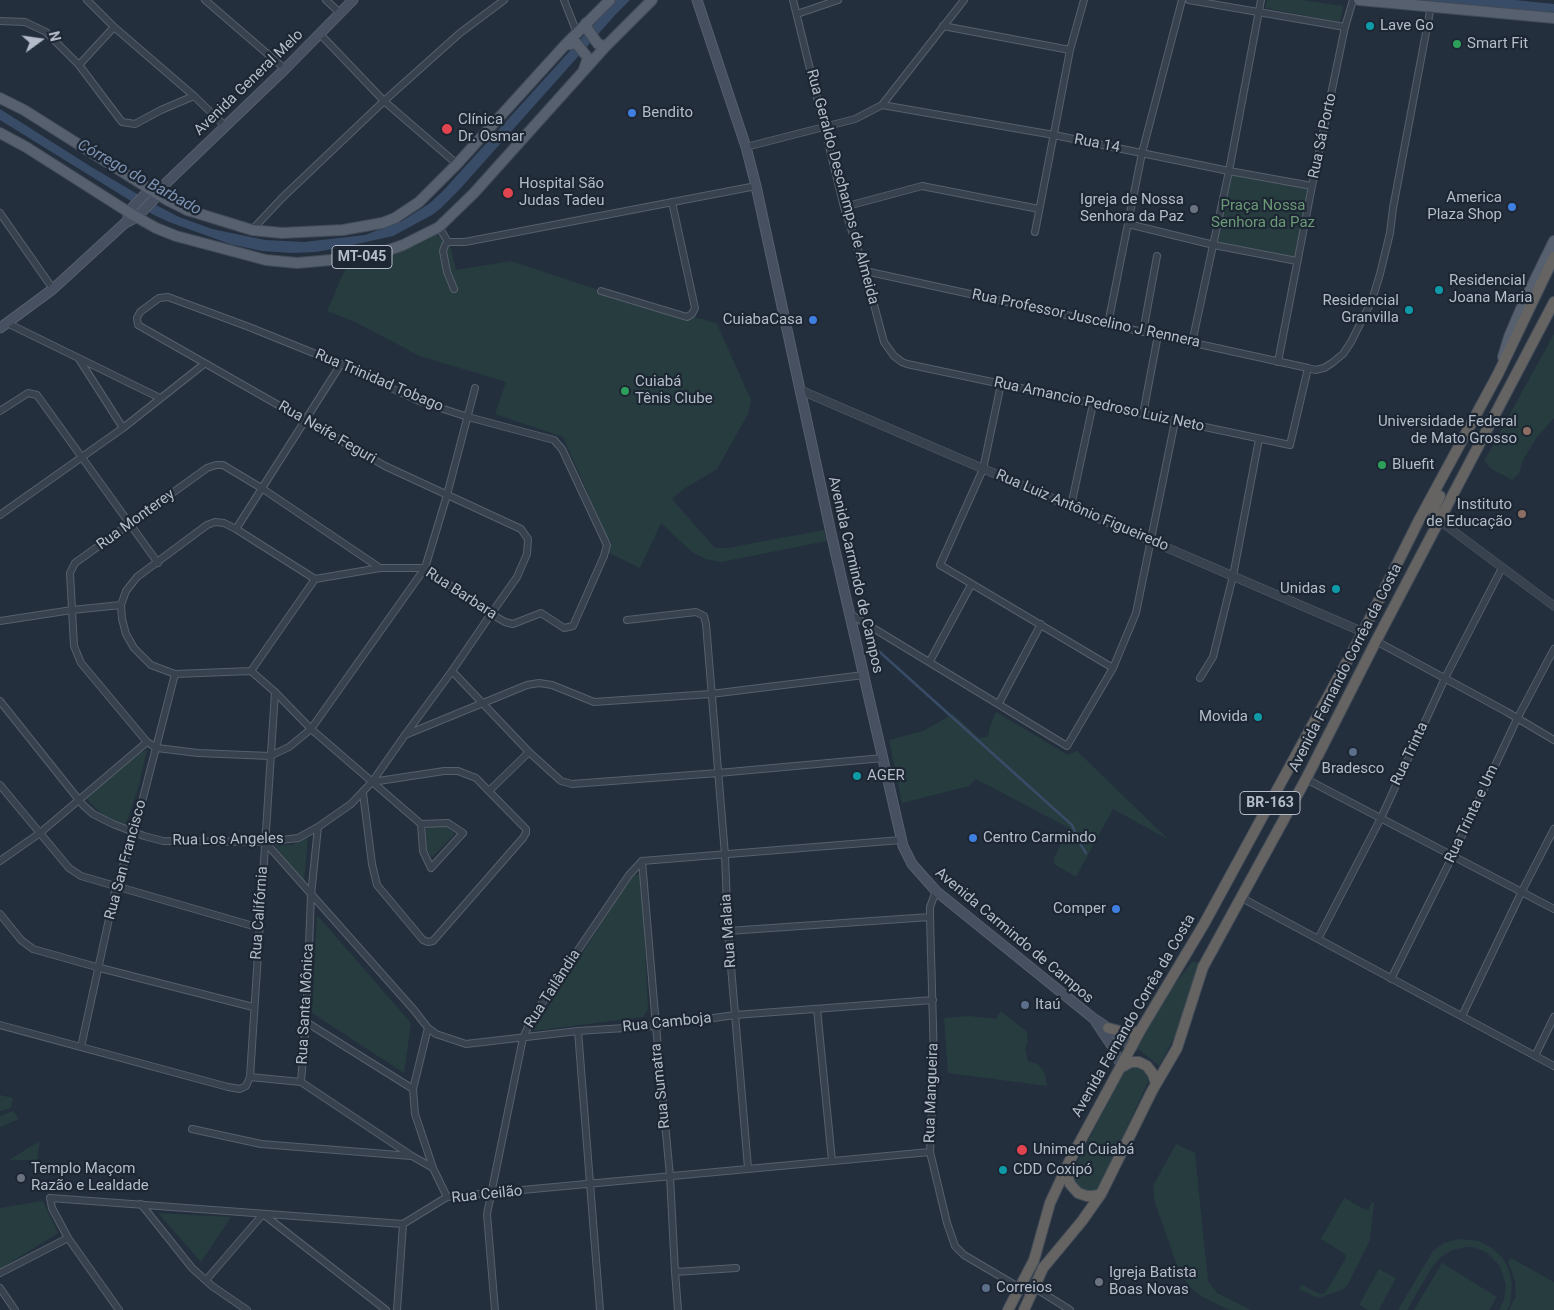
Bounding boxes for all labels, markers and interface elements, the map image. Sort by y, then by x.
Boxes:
north arrow [15,15,65,65]
place label: Lave Go [1380,17,1434,35]
marker: Lave Go [1364,20,1376,32]
street label: Avenida General Melo [191,26,307,140]
text: N [46,30,64,43]
place label: Smart Fit [1467,35,1528,53]
marker: Smart Fit [1451,38,1463,50]
street label: Rua Geraldo Deschamps de Almeida [802,67,882,307]
street label: Rua Sá Porto [1305,92,1341,180]
place label: Bendito [642,104,693,122]
marker: Bendito [626,107,638,119]
place label: Clínica Dr. Osmar [458,111,524,146]
marker: Clínica Dr. Osmar [440,122,454,136]
street label: Rua 14 [1073,131,1121,157]
water label: Córrego do Barbado [74,136,204,220]
place label: Hospital São Judas Tadeu [519,175,605,210]
marker: Hospital São Judas Tadeu [501,186,515,200]
place label: America Plaza Shop [1427,189,1502,224]
place label: Igreja de Nossa Senhora da Paz [1080,191,1184,226]
park label: Praça Nossa Senhora da Paz [1211,197,1315,232]
marker: America Plaza Shop [1506,201,1518,213]
marker: Igreja de Nossa Senhora da Paz [1188,203,1200,215]
road number: MT-045 [332,246,392,268]
place label: Residencial Joana Maria [1449,272,1532,307]
marker: Residencial Joana Maria [1433,284,1445,296]
street label: Rua Professor Juscelino J Rennera [970,286,1202,352]
place label: Residencial Granvilla [1322,292,1399,327]
marker: Residencial Granvilla [1403,304,1415,316]
place label: CuiabaCasa [723,311,803,329]
marker: CuiabaCasa [807,314,819,326]
street label: Rua Trinidad Tobago [312,346,446,416]
place label: Cuiabá Tênis Clube [635,373,713,408]
street label: Rua Amancio Pedroso Luiz Neto [992,374,1206,436]
marker: Cuiabá Tênis Clube [619,385,631,397]
street label: Rua Neife Feguri [275,398,379,468]
place label: Universidade Federal de Mato Grosso [1378,413,1517,448]
marker: Universidade Federal de Mato Grosso [1521,425,1533,437]
place label: Bluefit [1392,456,1434,474]
marker: Bluefit [1376,459,1388,471]
street label: Rua Luiz Antônio Figueiredo [993,466,1171,556]
street label: Avenida Carmindo de Campos [824,475,886,675]
street label: Rua Monterey [93,486,179,554]
place label: Instituto de Educação [1426,496,1512,531]
marker: Instituto de Educação [1516,508,1528,520]
street label: Avenida Fernando Corrêa da Costa [1286,561,1406,775]
street label: Rua Barbara [422,564,500,624]
place label: Unidas [1280,580,1326,598]
marker: Unidas [1330,583,1342,595]
place label: Movida [1199,708,1248,726]
marker: Movida [1252,711,1264,723]
street label: Rua Trinta [1388,719,1432,789]
marker: Bradesco [1347,746,1359,758]
place label: Bradesco [1322,760,1384,778]
street label: Rua Trinta e Um [1441,762,1503,866]
place label: AGER [867,767,905,785]
marker: AGER [851,770,863,782]
road number: BR-163 [1240,791,1300,814]
street label: Rua San Francisco [101,798,151,922]
place label: Centro Carmindo [983,829,1096,847]
street label: Rua Los Angeles [172,830,284,850]
marker: Centro Carmindo [967,832,979,844]
street label: Avenida Carmindo de Campos [931,864,1097,1008]
street label: Rua Califórnia [248,866,272,960]
street label: Rua Malaia [717,893,741,969]
place label: Comper [1053,900,1106,918]
marker: Comper [1110,903,1122,915]
street label: Avenida Fernando Corrêa da Costa [1068,911,1200,1121]
street label: Rua Santa Mônica [294,943,318,1065]
street label: Rua Tailândia [521,946,585,1032]
place label: Itaú [1035,996,1060,1014]
marker: Itaú [1019,999,1031,1011]
street label: Rua Camboja [622,1009,712,1037]
street label: Rua Sumatra [648,1042,674,1130]
street label: Rua Mangueira [921,1043,943,1143]
place label: Unimed Cuiabá [1033,1141,1134,1159]
marker: Unimed Cuiabá [1015,1143,1029,1157]
place label: Templo Maçom Razão e Lealdade [31,1160,149,1195]
place label: CDD Coxipó [1013,1161,1092,1179]
marker: CDD Coxipó [997,1164,1009,1176]
marker: Templo Maçom Razão e Lealdade [15,1172,27,1184]
street label: Rua Ceilão [451,1182,523,1208]
place label: Igreja Batista Boas Novas [1109,1264,1197,1299]
marker: Igreja Batista Boas Novas [1093,1276,1105,1288]
place label: Correios [996,1279,1052,1297]
marker: Correios [980,1282,992,1294]

